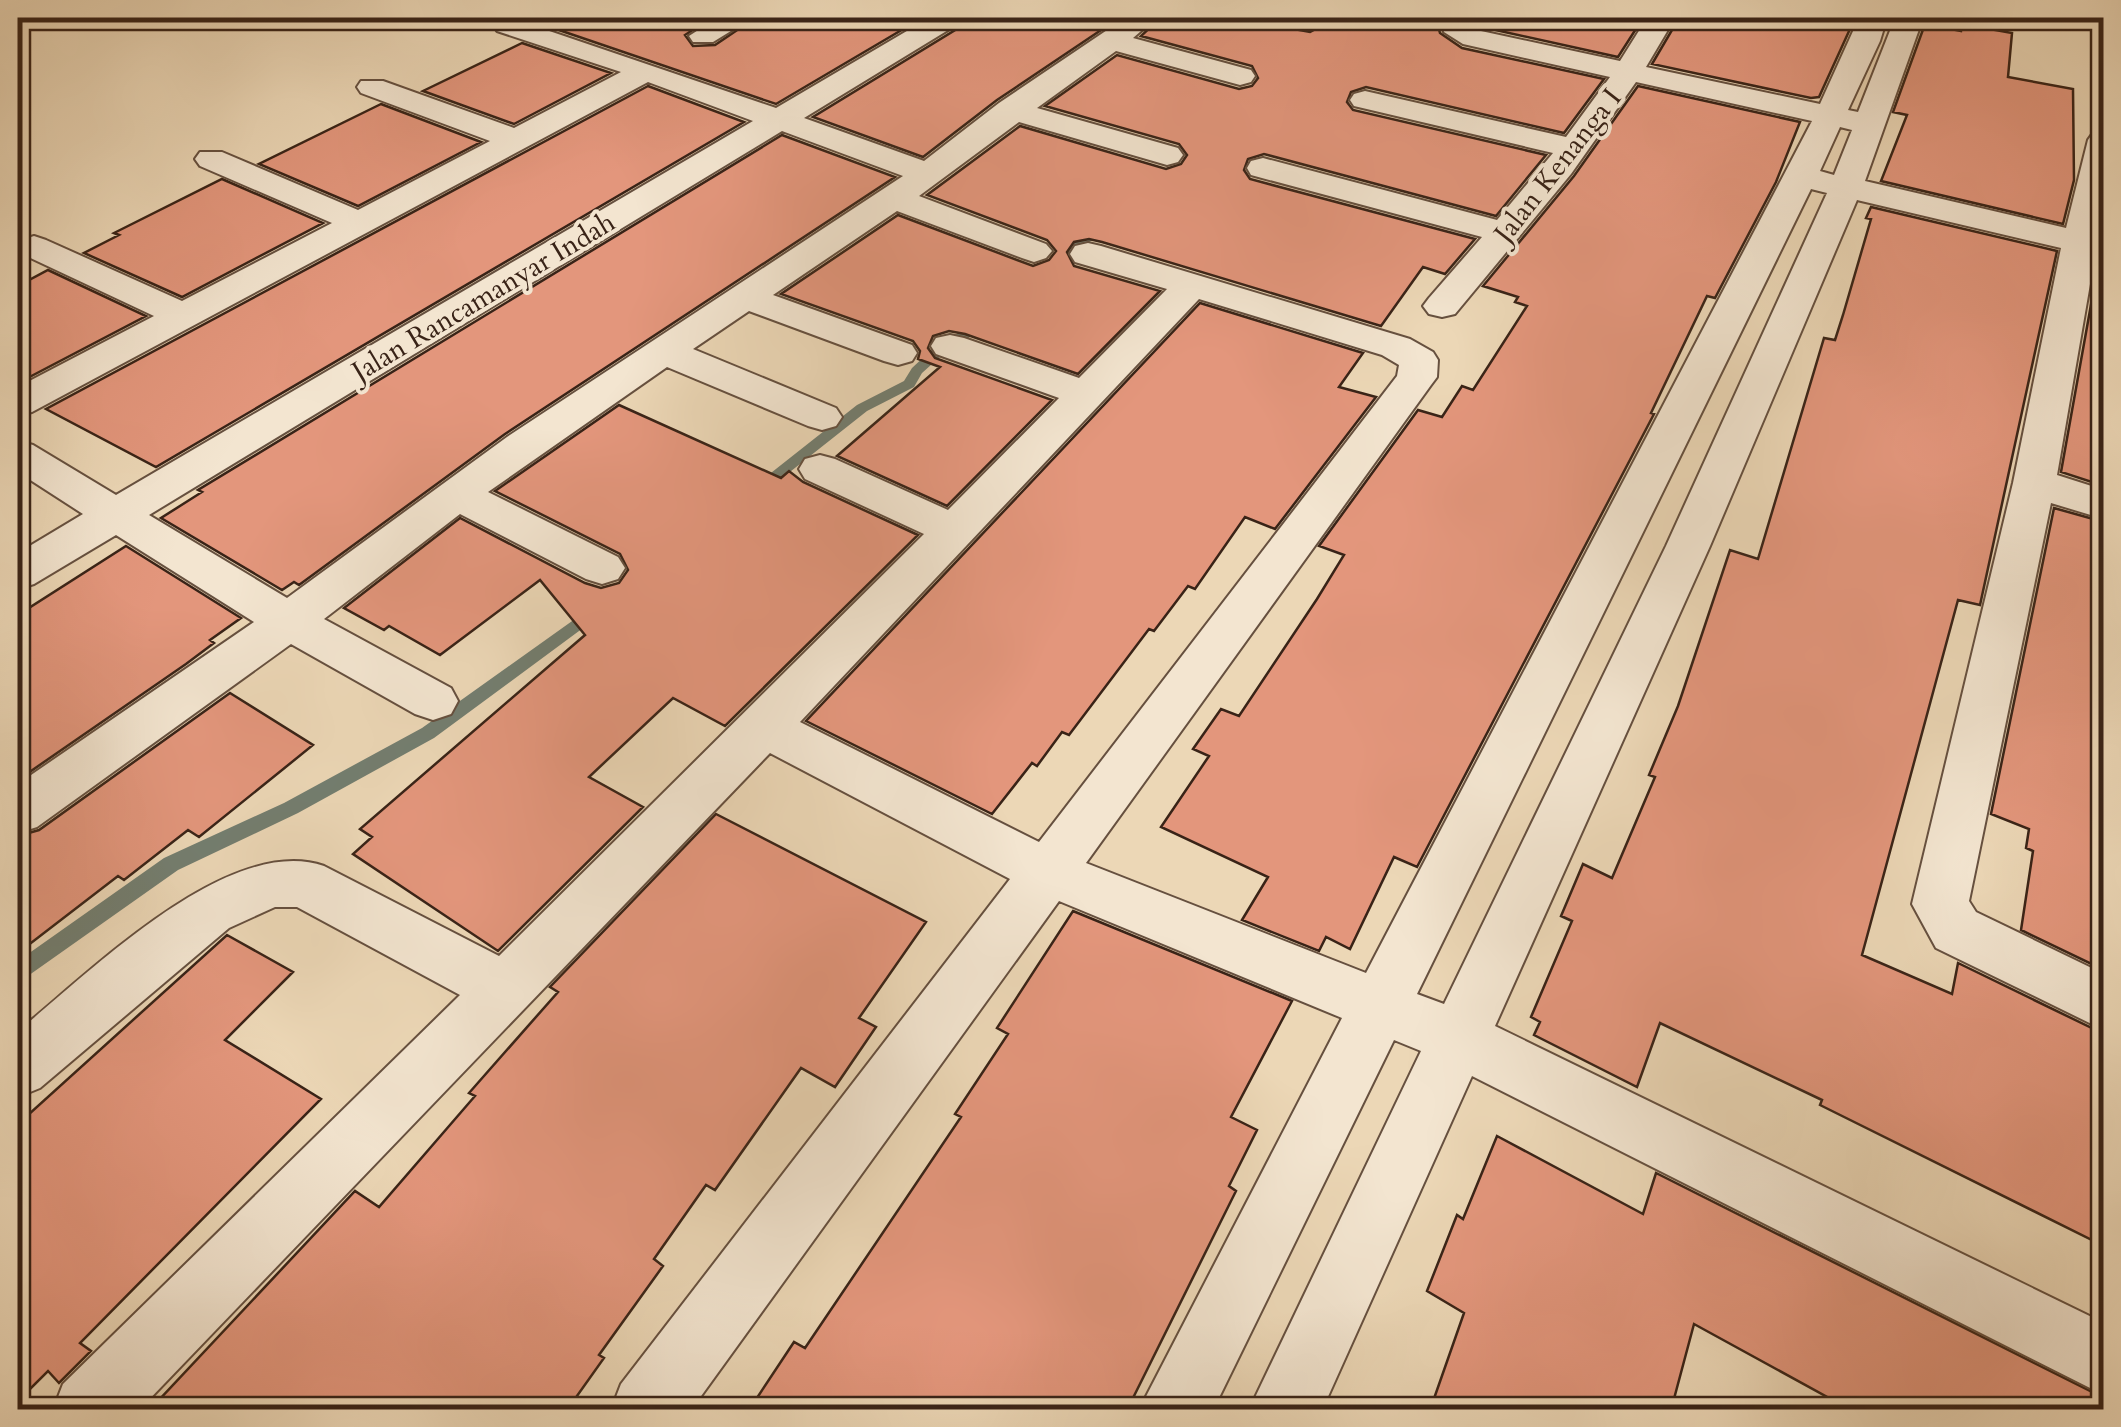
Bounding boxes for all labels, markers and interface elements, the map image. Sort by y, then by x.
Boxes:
street label: Jalan Kenanga I [1483,80,1630,254]
street label: Jalan Rancamanyar Indah [341,203,622,393]

